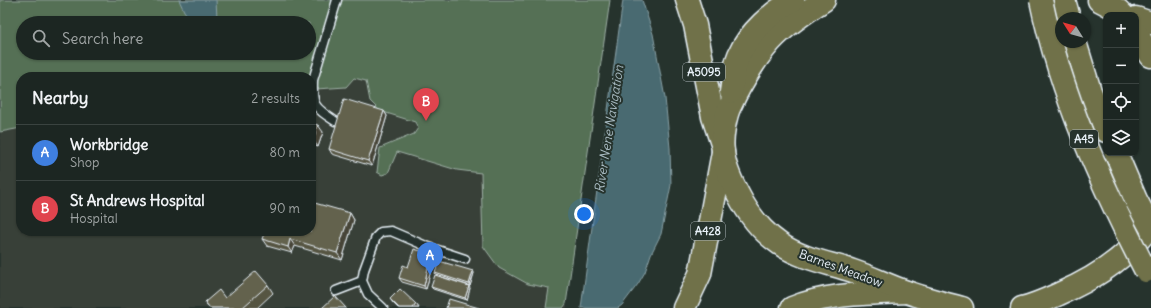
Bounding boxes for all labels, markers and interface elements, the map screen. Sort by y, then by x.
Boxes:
north arrow [1055,12,1091,48]
map controls [1103,12,1139,156]
button: + [1103,12,1139,48]
search box [16,16,316,60]
icon: search [30,27,52,49]
text: Search here [62,29,143,48]
button: − [1103,48,1139,84]
road number: A5095 [683,63,725,81]
water label: River Nene Navigation [591,64,628,194]
button: locate [1103,84,1139,120]
text: Nearby [32,87,88,109]
pin: B [413,88,439,121]
text: 2 results [251,90,300,107]
button: layers [1103,120,1139,156]
road number: A45 [1070,130,1098,148]
text: Workbridge [70,135,148,154]
text: A [41,144,49,161]
text: 80 m [269,144,300,161]
text: Shop [70,154,99,171]
text: St Andrews Hospital [70,191,205,210]
text: B [41,200,49,217]
text: 90 m [269,200,300,217]
your location [574,204,594,224]
text: Hospital [70,210,118,227]
road number: A428 [691,222,725,240]
pin: A [417,242,443,275]
street label: Barnes Meadow [797,246,885,290]

